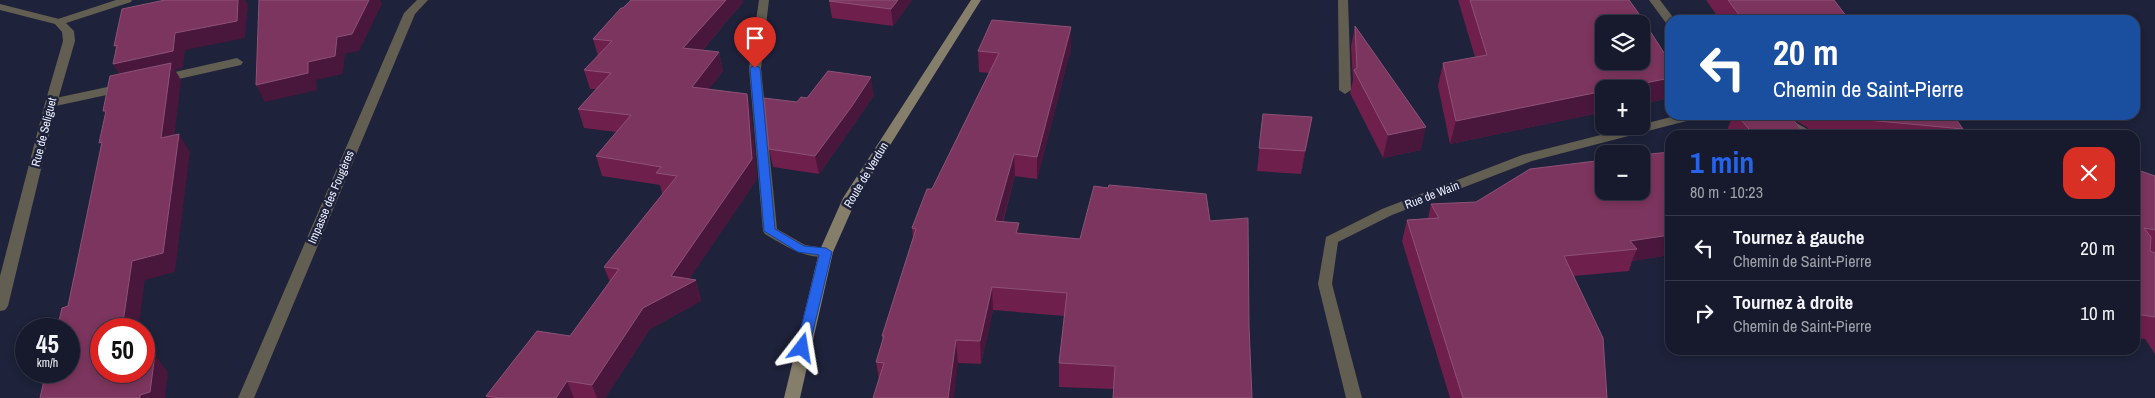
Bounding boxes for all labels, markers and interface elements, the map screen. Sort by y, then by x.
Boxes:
map controls [1595,15,1650,200]
button: layers [1595,15,1650,70]
pin [734,17,776,68]
icon: arrive [741,24,769,52]
text: 20 m [1773,29,1838,76]
icon: left [1690,35,1755,100]
text: Chemin de Saint-Pierre [1773,74,1964,104]
button: + [1595,80,1650,135]
street label: Rue de Seliguet [28,96,60,168]
street label: Route de Verdun [840,139,892,211]
text: 1 min [1690,142,1754,182]
button: − [1595,145,1650,200]
button: close [2063,147,2115,199]
street label: Impasse des Fougères [304,148,358,246]
street label: Rue de Wain [1402,177,1462,213]
text: 80 m · 10:23 [1690,181,1763,203]
text: Tournez à gauche [1733,224,1864,250]
icon: left [1690,234,1718,262]
text: 20 m [2080,235,2115,261]
text: Chemin de Saint-Pierre [1733,250,1872,272]
text: Tournez à droite [1733,289,1853,315]
icon: right [1690,299,1718,327]
text: 10 m [2080,300,2115,326]
text: Chemin de Saint-Pierre [1733,315,1872,337]
speed limit sign: 50 [90,318,155,383]
position arrow [775,321,827,373]
text: 45 [36,327,59,361]
text: km/h [37,355,58,371]

